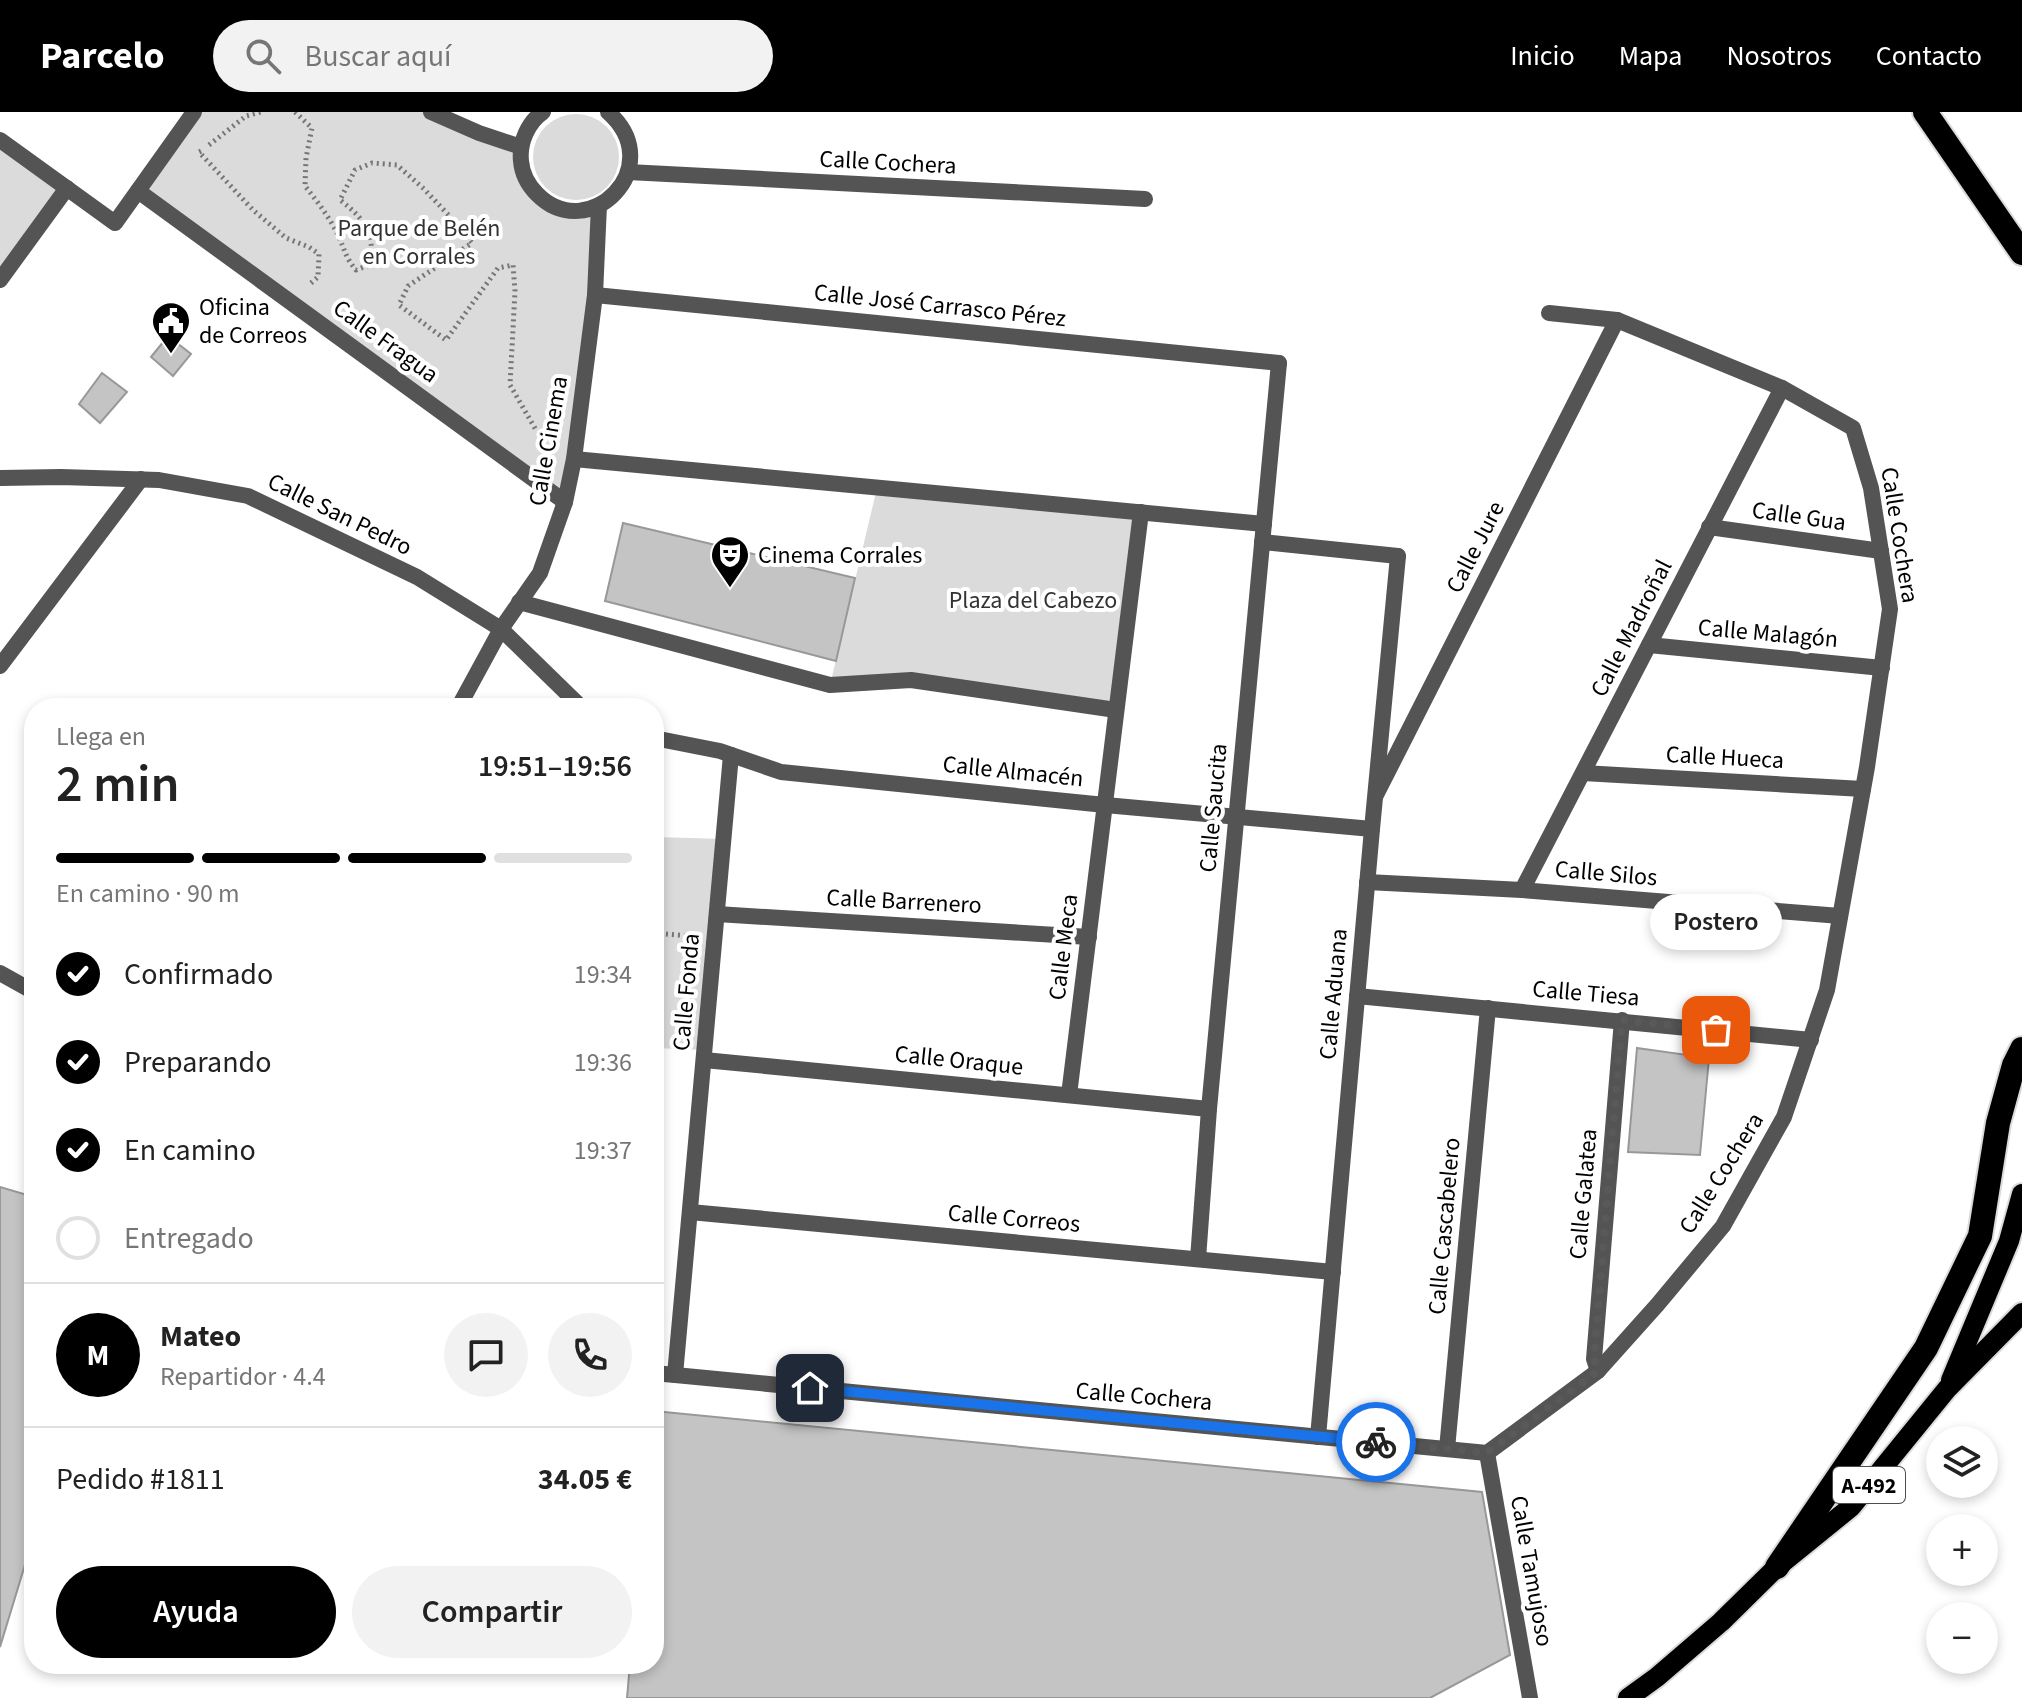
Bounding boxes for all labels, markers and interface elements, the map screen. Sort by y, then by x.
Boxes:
search box [213,20,773,92]
text: Parcelo [40,29,165,83]
icon: search [241,34,285,78]
text: Buscar aquí [305,35,451,78]
text: Inicio [1510,36,1575,76]
text: Mapa [1619,36,1682,76]
text: Nosotros [1726,36,1832,76]
text: Contacto [1876,36,1982,76]
street label: Calle Cochera [819,141,957,184]
park label: Parque de Belén en Corrales [337,211,501,274]
street label: Calle José Carrasco Pérez [812,275,1068,336]
place label: Oficina de Correos [199,290,307,353]
street label: Calle Fragua [326,291,446,392]
public building icon: Oficina de Correos [150,300,192,355]
street label: Calle Cinema [520,373,577,509]
street label: Calle San Pedro [262,464,418,565]
street label: Calle Cochera [1871,465,1928,606]
street label: Calle Gua [1750,493,1848,540]
street label: Calle Jure [1437,495,1514,599]
theatre icon: Cinema Corrales [709,534,751,589]
place label: Cinema Corrales [758,538,922,573]
street label: Calle Madroñal [1582,553,1681,703]
park label: Plaza del Cabezo [949,583,1117,618]
street label: Calle Malagón [1696,610,1839,657]
text: Llega en [56,718,146,755]
street label: Calle Hueca [1665,737,1785,778]
street label: Calle Saucita [1190,742,1237,874]
text: 19:51–19:56 [478,745,632,788]
street label: Calle Almacén [941,747,1085,796]
text: 2 min [56,748,180,822]
street label: Calle Silos [1553,852,1659,895]
text: En camino · 90 m [56,875,240,912]
street label: Calle Barrenero [825,880,982,923]
street label: Calle Meca [1040,892,1087,1002]
callout: Postero [1650,894,1782,950]
text: Postero [1673,903,1759,940]
street label: Calle Aduana [1310,927,1357,1061]
street label: Calle Fonda [664,932,709,1052]
icon: check [56,952,100,996]
text: Confirmado [124,953,273,996]
text: 19:34 [574,956,632,993]
street label: Calle Tiesa [1531,971,1641,1016]
pin [1682,996,1750,1064]
icon: bag [1694,1008,1738,1052]
street label: Calle Oraque [893,1036,1025,1085]
icon: check [56,1040,100,1084]
text: Preparando [124,1041,271,1084]
text: 19:36 [574,1044,632,1081]
street label: Calle Cochera [1670,1106,1773,1241]
street label: Calle Galatea [1560,1127,1607,1261]
icon: check [56,1128,100,1172]
text: En camino [124,1129,256,1172]
text: 19:37 [574,1132,632,1169]
street label: Calle Cascabelero [1419,1136,1470,1316]
street label: Calle Correos [946,1195,1082,1242]
text: Entregado [124,1217,254,1260]
button: chat [444,1313,528,1397]
button: phone [548,1313,632,1397]
text: Mateo [160,1315,241,1358]
text: M [87,1334,109,1377]
pin [776,1354,844,1422]
text: Repartidor · 4.4 [160,1358,326,1395]
icon: home [788,1366,832,1410]
street label: Calle Cochera [1074,1373,1214,1420]
courier [1336,1402,1416,1482]
icon: bike [1354,1420,1398,1464]
map controls [1926,1426,1998,1674]
button: layers [1926,1426,1998,1498]
text: Pedido #1811 [56,1458,225,1501]
text: 34.05 € [538,1458,632,1501]
road number: A-492 [1833,1467,1905,1503]
street label: Calle Tamujoso [1501,1493,1562,1649]
button: + [1926,1514,1998,1586]
button: Ayuda [56,1566,336,1658]
button: Compartir [352,1566,632,1658]
button: − [1926,1602,1998,1674]

